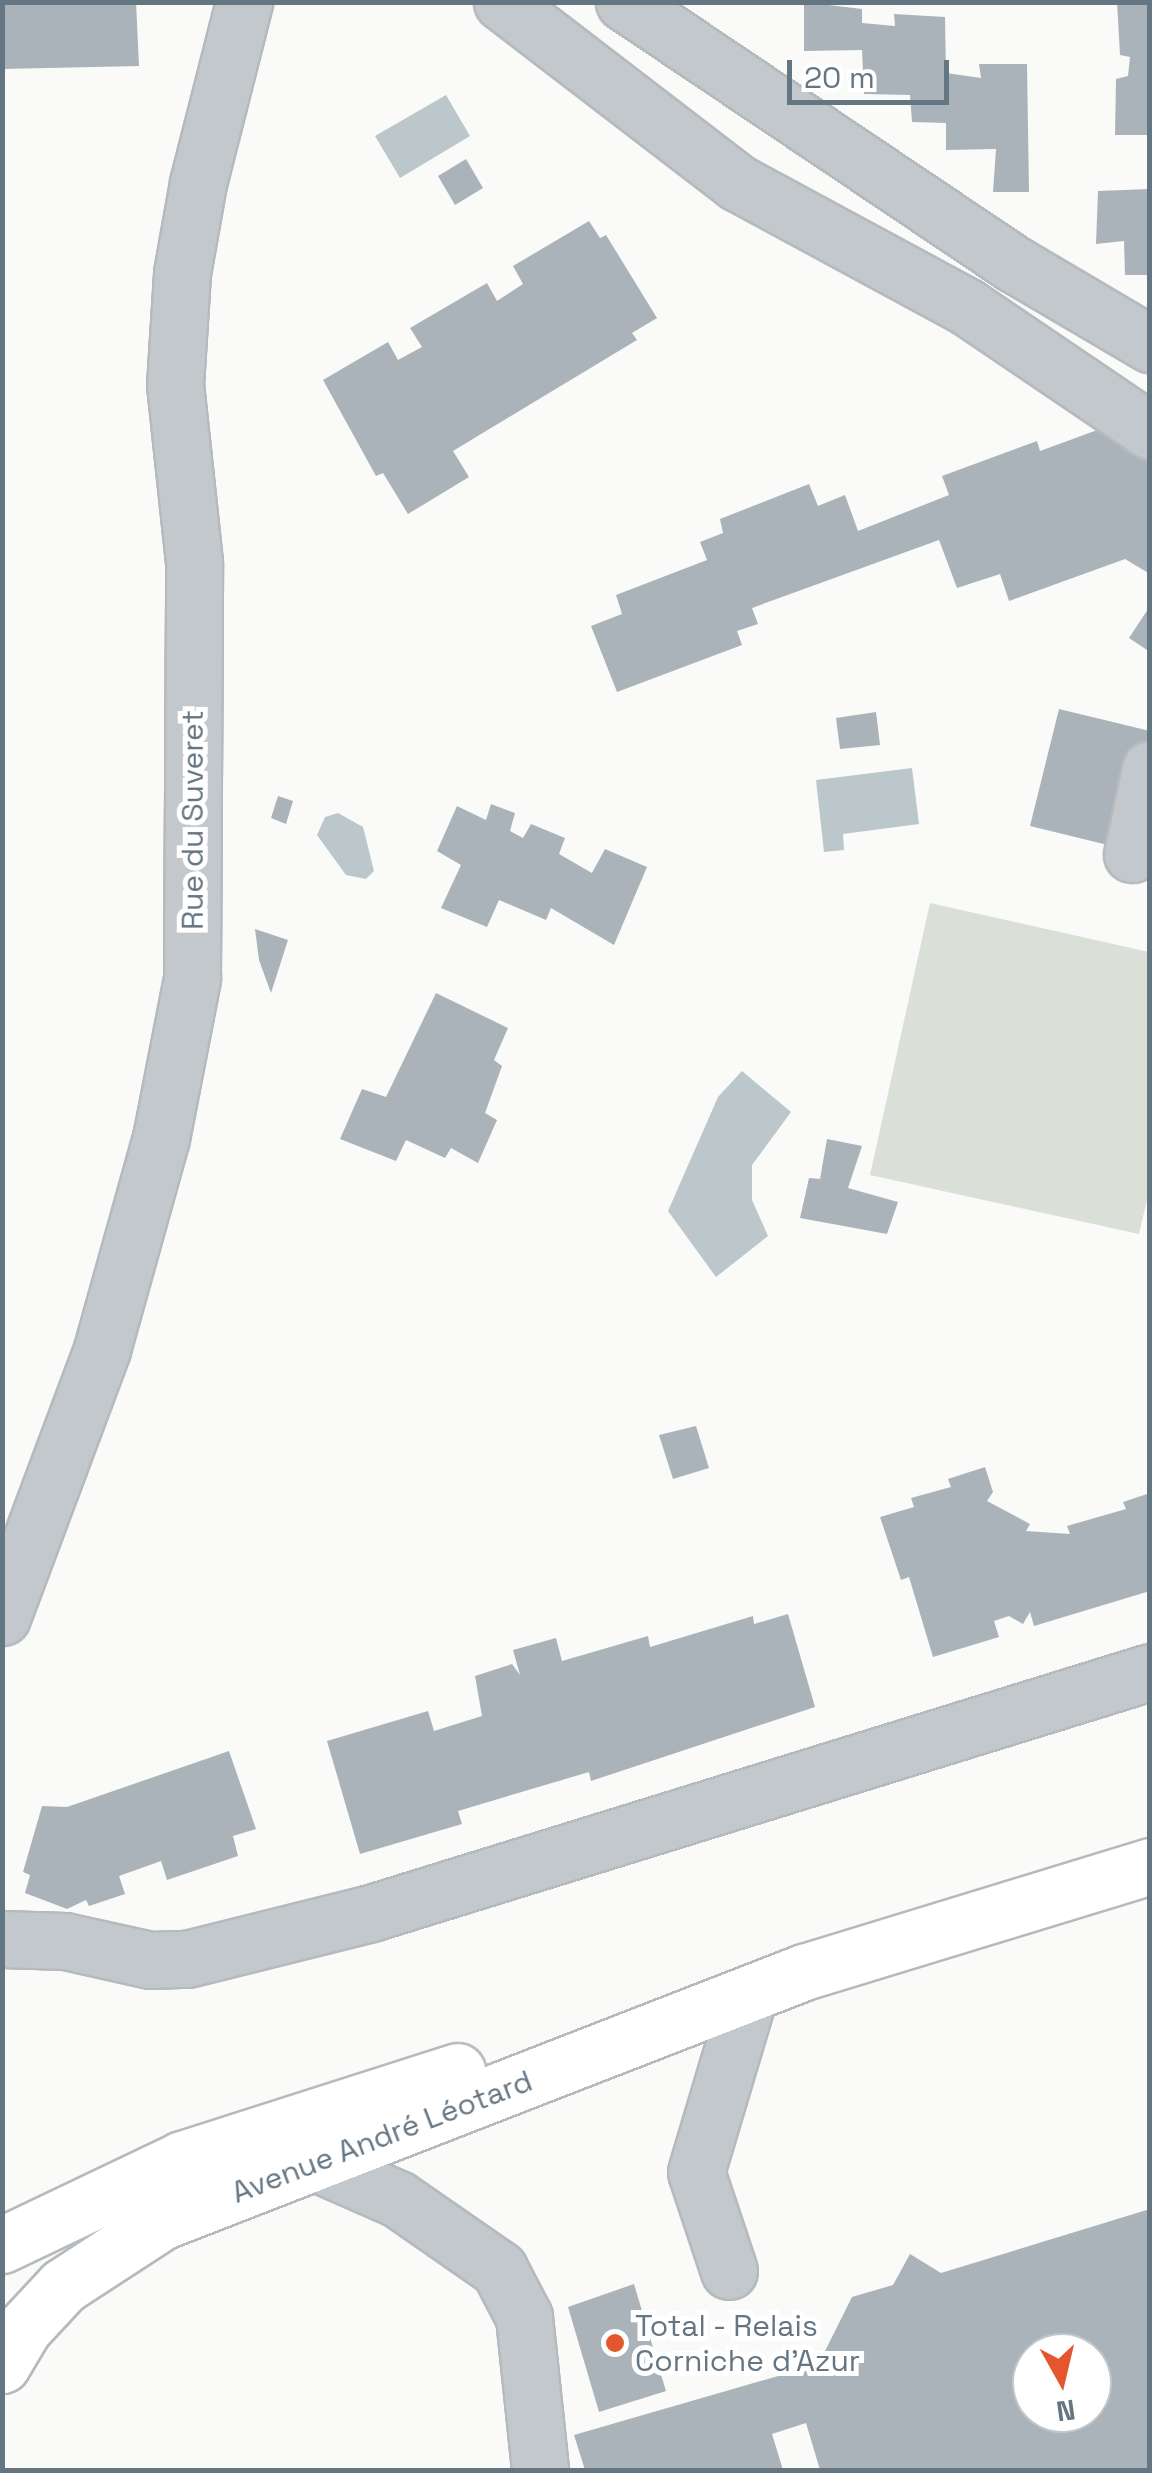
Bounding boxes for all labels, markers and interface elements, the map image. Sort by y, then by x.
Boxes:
scale bar [792,40,954,102]
text: 20 m [804,58,875,97]
street label: Rue du Suveret [175,710,211,930]
street label: Avenue André Léotard [226,2063,538,2211]
place label: Total - Relais Corniche d'Azur [635,2308,860,2378]
marker: Total - Relais Corniche d'Azur [604,2332,626,2354]
north arrow [1012,2333,1112,2433]
text: N [1054,2392,1078,2430]

